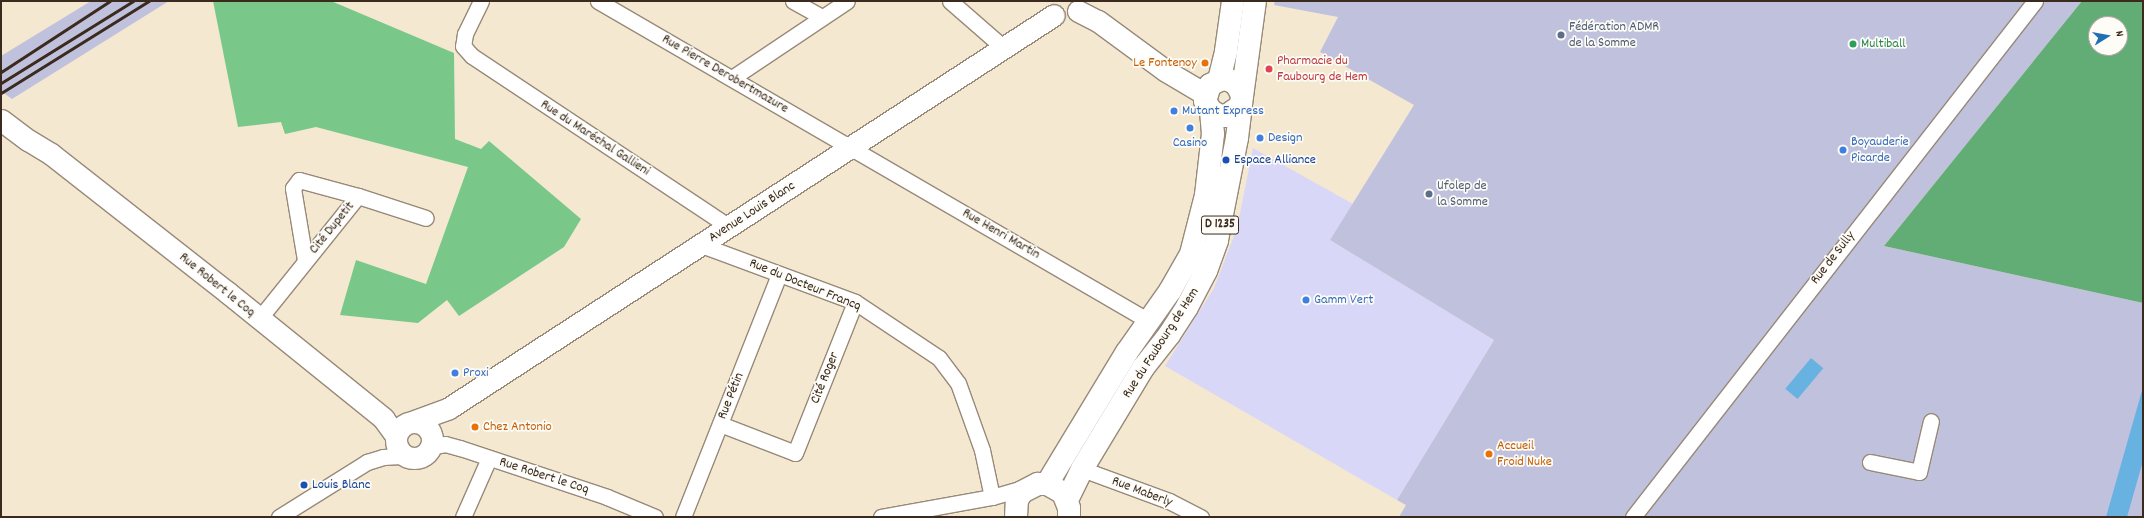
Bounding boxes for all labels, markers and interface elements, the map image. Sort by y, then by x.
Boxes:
north arrow [2088,16,2128,56]
place label: Fédération ADMR de la Somme [1569,19,1659,52]
marker: Fédération ADMR de la Somme [1556,30,1566,40]
text: N [2110,30,2127,38]
street label: Rue Pierre Derobertmazure [659,31,791,117]
place label: Multiball [1861,36,1906,52]
marker: Multiball [1848,39,1858,49]
place label: Pharmacie du Faubourg de Hem [1277,53,1368,86]
place label: Le Fontenoy [1133,55,1197,71]
marker: Le Fontenoy [1200,58,1210,68]
marker: Pharmacie du Faubourg de Hem [1264,64,1274,74]
street label: Rue du Maréchal Gallieni [537,96,653,180]
place label: Mutant Express [1182,103,1264,119]
marker: Mutant Express [1169,106,1179,116]
marker: Casino [1185,123,1195,133]
place label: Design [1268,130,1302,146]
marker: Design [1255,133,1265,143]
place label: Boyauderie Picarde [1851,134,1909,166]
place label: Casino [1173,135,1207,151]
marker: Boyauderie Picarde [1838,145,1848,155]
place label: Espace Alliance [1234,152,1316,168]
marker: Espace Alliance [1221,155,1231,165]
street label: Avenue Louis Blanc [706,178,798,246]
place label: Ufolep de la Somme [1437,178,1488,210]
marker: Ufolep de la Somme [1424,189,1434,199]
street label: Cité Dupetit [306,198,358,258]
street label: Rue Henri Martin [959,205,1043,263]
road number: D 1235 [1200,214,1240,236]
street label: Rue de Sully [1807,228,1859,288]
street label: Rue Robert le Coq [176,249,258,321]
street label: Rue du Docteur Francq [747,255,863,315]
street label: Rue du Faubourg de Hem [1119,284,1203,402]
place label: Gamm Vert [1314,292,1373,308]
marker: Gamm Vert [1301,295,1311,305]
street label: Cité Roger [807,350,843,406]
place label: Proxi [463,365,489,381]
marker: Proxi [450,368,460,378]
street label: Rue Pétin [714,370,748,422]
place label: Chez Antonio [483,419,552,435]
marker: Chez Antonio [470,422,480,432]
place label: Accueil Froid Nuke [1497,438,1552,470]
marker: Accueil Froid Nuke [1484,449,1494,459]
street label: Rue Robert le Coq [497,454,591,498]
street label: Rue Maberly [1109,473,1175,511]
place label: Louis Blanc [312,477,370,493]
marker: Louis Blanc [299,480,309,490]

